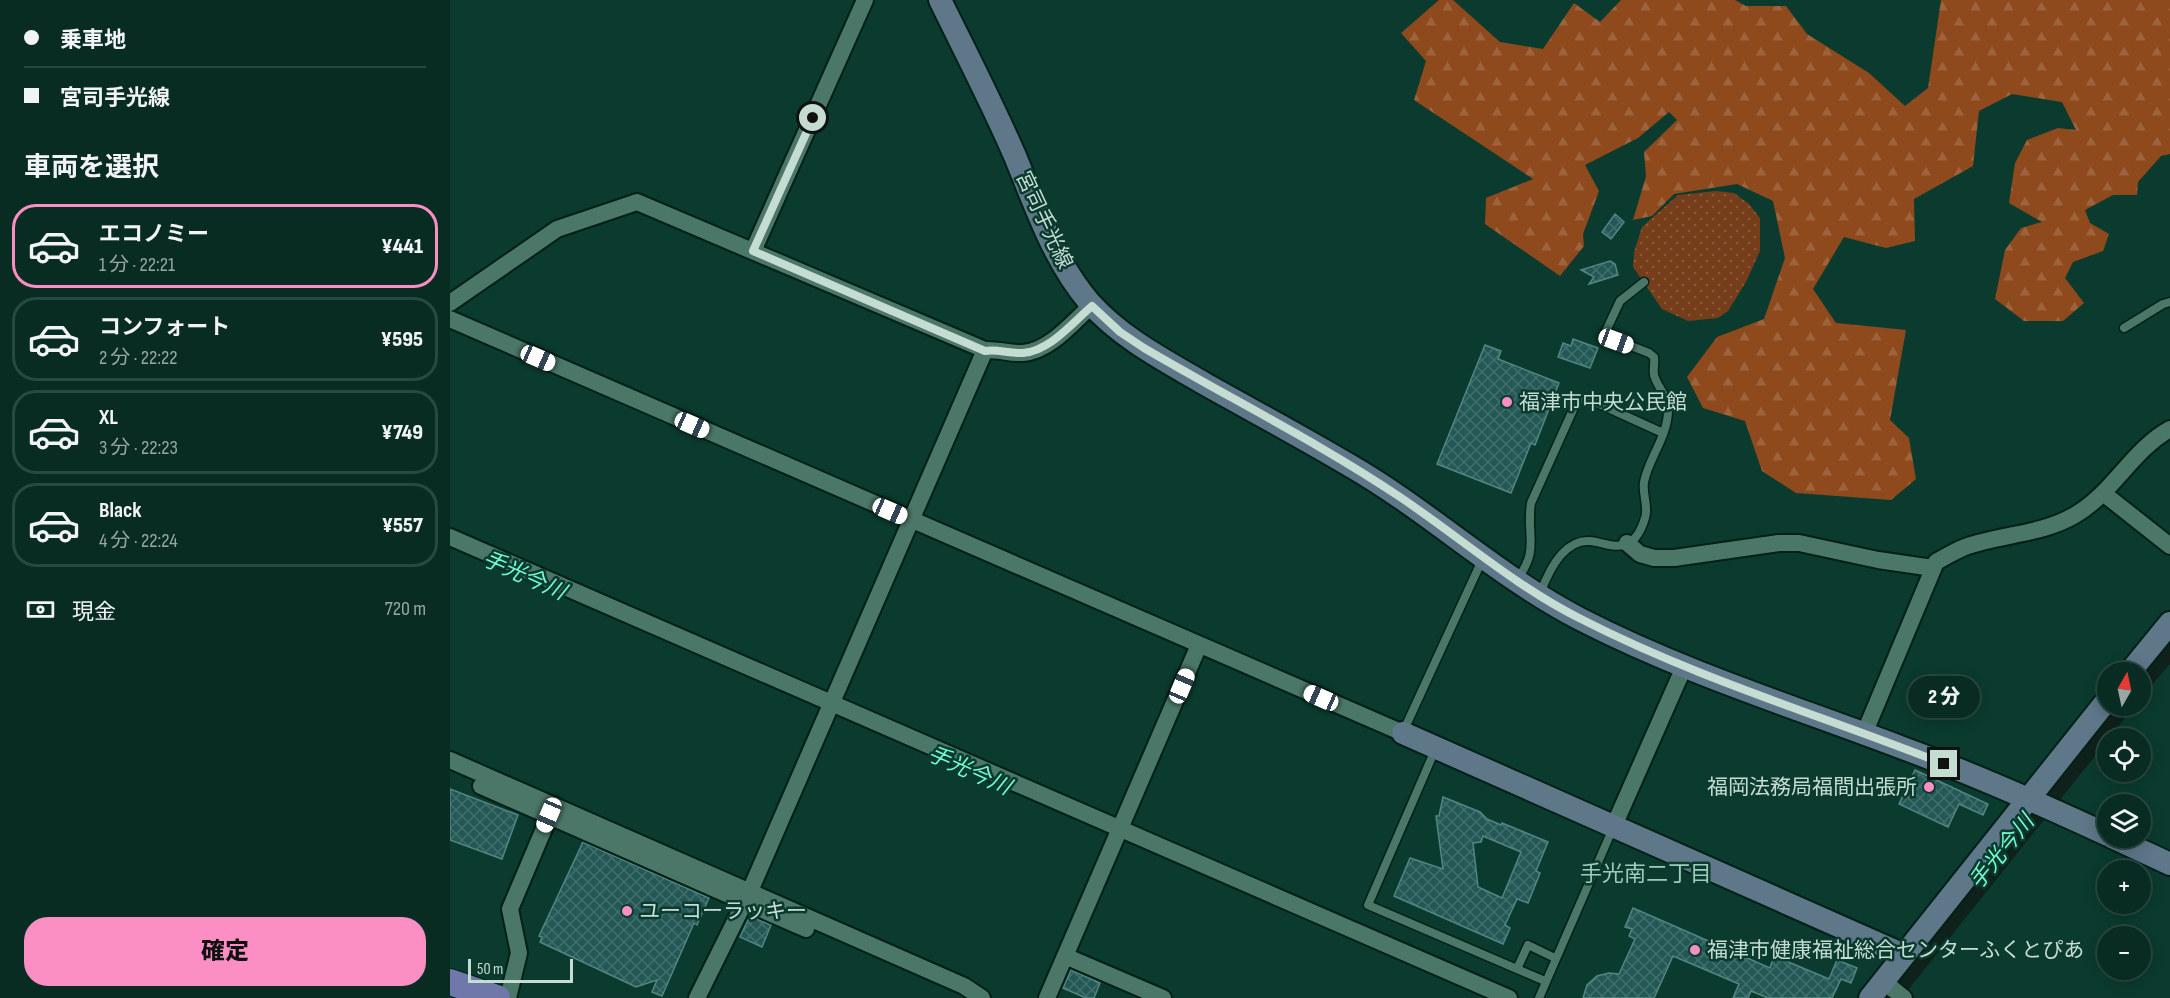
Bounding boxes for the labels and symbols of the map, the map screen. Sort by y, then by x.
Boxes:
route start [799,104,826,131]
street label: 宮司手光線 [1010,167,1078,273]
car [1596,326,1636,356]
car [518,342,558,374]
place label: 福津市中央公民館 [1519,390,1687,415]
marker: 福津市中央公民館 [1500,395,1514,409]
car [672,409,712,441]
car [870,495,910,527]
water label: 手光今川 [478,546,572,607]
north arrow [2097,662,2151,716]
car [1167,666,1197,706]
callout: 2 分 [1908,677,1980,719]
car [1301,682,1341,714]
water label: 手光今川 [923,741,1017,802]
route end [1930,750,1957,777]
place label: 福岡法務局福間出張所 [1707,775,1917,800]
marker: 福岡法務局福間出張所 [1922,780,1936,794]
car [534,795,564,835]
water label: 手光今川 [1964,808,2041,895]
district label: 手光南二丁目 [1580,861,1712,888]
place label: ユーコーラッキー [639,899,807,924]
marker: ユーコーラッキー [620,904,634,918]
place label: 福津市健康福祉総合センターふくとぴあ [1707,938,2084,963]
marker: 福津市健康福祉総合センターふくとぴあ [1688,943,1702,957]
scale bar [468,956,573,984]

